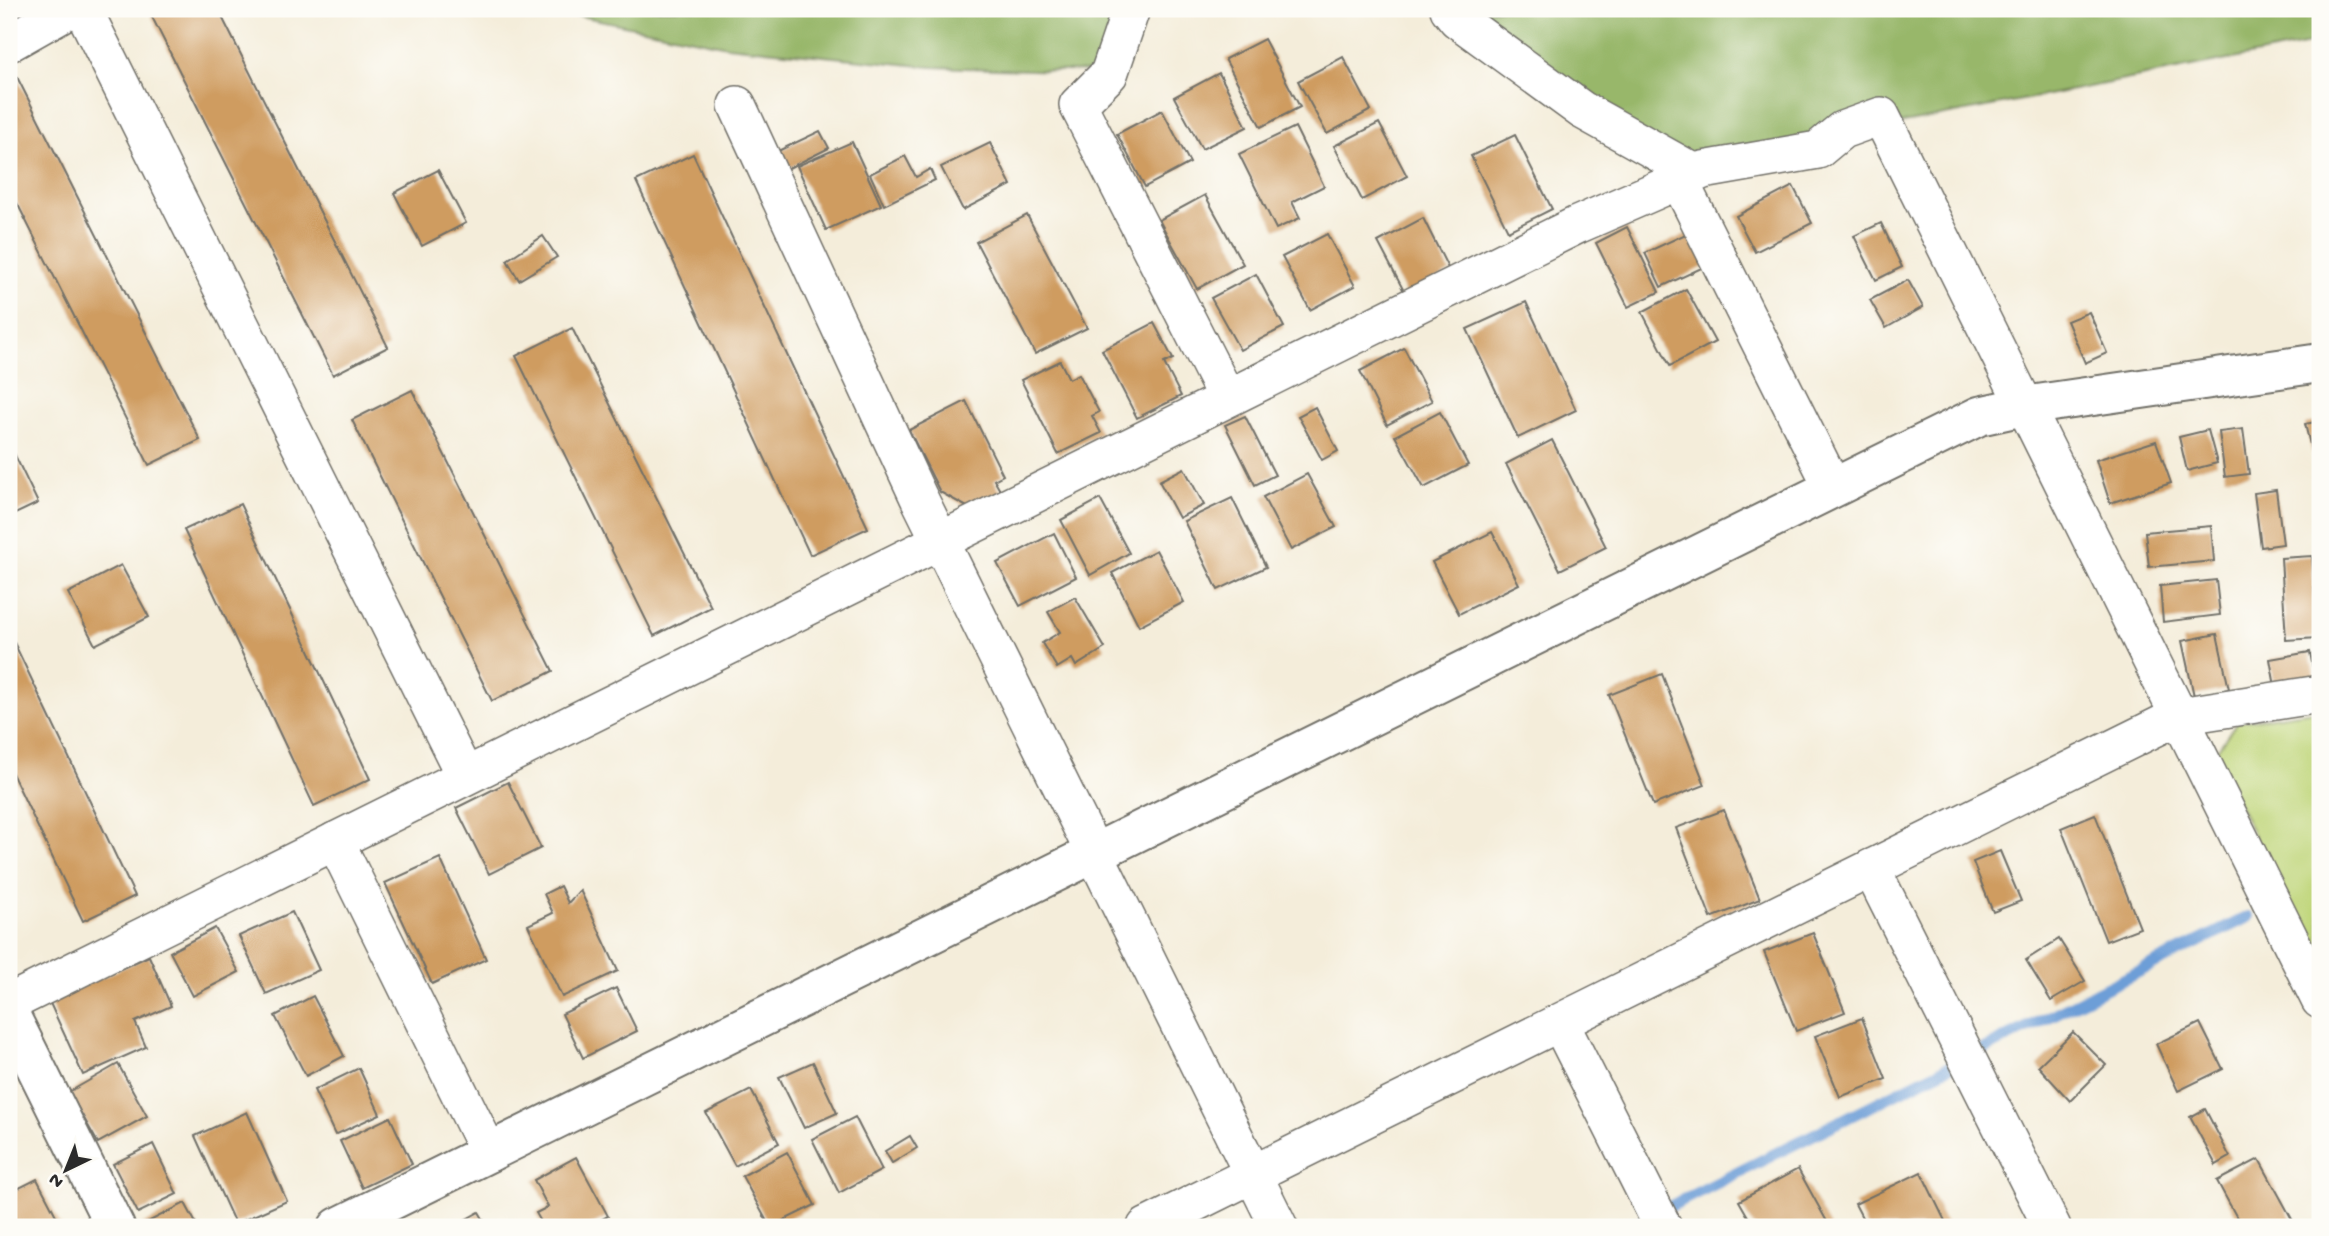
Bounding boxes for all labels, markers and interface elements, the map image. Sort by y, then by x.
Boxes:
north arrow [32,1134,102,1204]
text: N [44,1167,69,1193]

